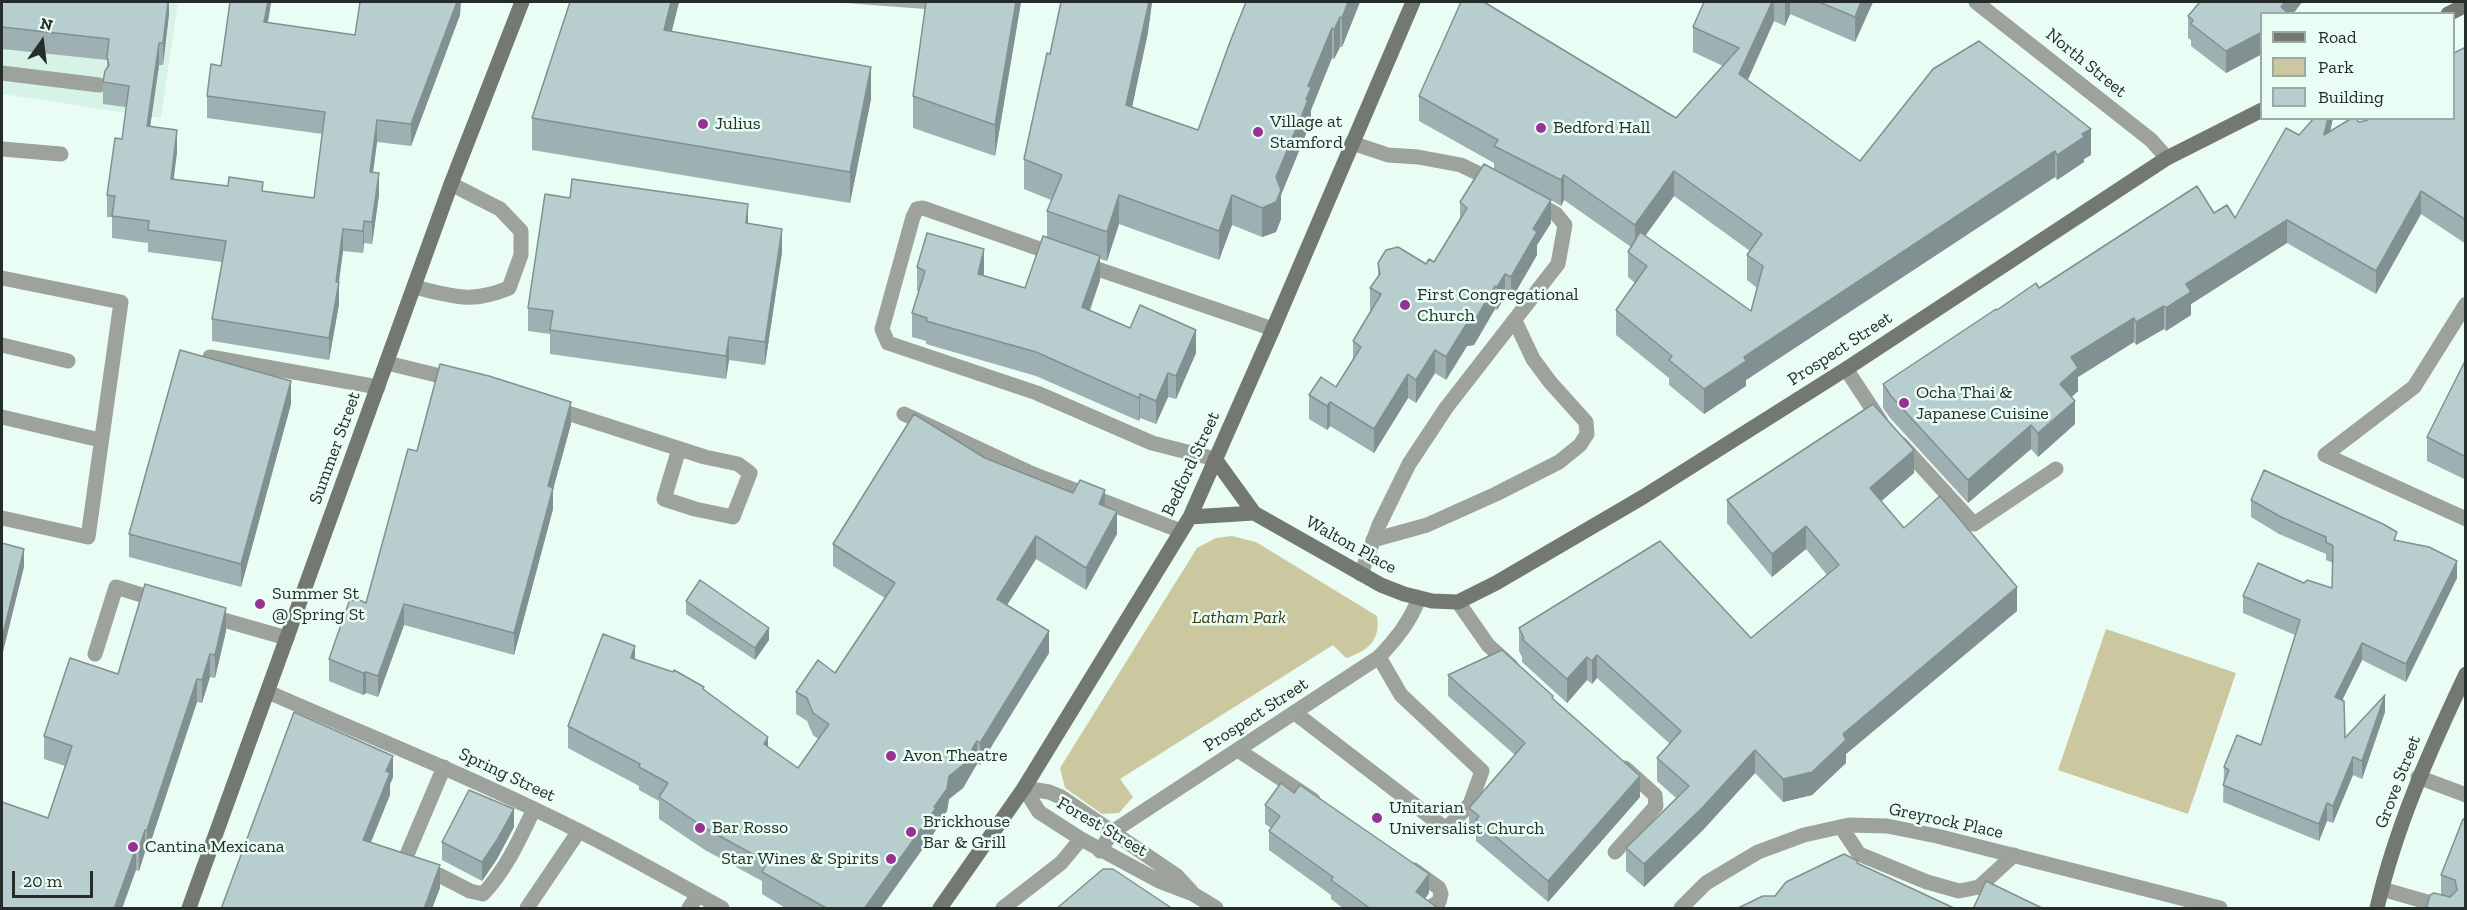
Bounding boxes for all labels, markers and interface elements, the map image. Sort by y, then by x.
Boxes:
north arrow [12,12,72,72]
legend [2260,12,2455,120]
text: N [38,13,55,35]
street label: North Street [2041,24,2131,102]
text: Road [2318,26,2357,48]
text: Park [2318,56,2354,78]
text: Building [2318,86,2384,108]
place label: Village at Stamford [1270,111,1343,154]
place label: Julius [715,113,761,135]
marker: Julius [696,117,710,131]
place label: Bedford Hall [1553,117,1650,139]
marker: Bedford Hall [1534,121,1548,135]
marker: Village at Stamford [1251,125,1265,139]
place label: First Congregational Church [1417,284,1579,326]
marker: First Congregational Church [1398,298,1412,312]
street label: Prospect Street [1784,307,1896,391]
place label: Ocha Thai & Japanese Cuisine [1916,382,2049,424]
street label: Summer Street [305,389,365,507]
marker: Ocha Thai & Japanese Cuisine [1897,396,1911,410]
street label: Bedford Street [1157,408,1225,520]
street label: Walton Place [1302,511,1400,579]
place label: Summer St @ Spring St [272,583,365,626]
marker: Summer St @ Spring St [253,597,267,611]
park label: Latham Park [1192,607,1286,629]
street label: Prospect Street [1200,673,1312,757]
street label: Grove Street [2370,732,2426,832]
street label: Spring Street [455,743,559,807]
place label: Avon Theatre [903,745,1007,767]
marker: Avon Theatre [884,749,898,763]
street label: Forest Street [1053,792,1151,862]
place label: Unitarian Universalist Church [1389,797,1544,840]
street label: Greyrock Place [1887,798,2005,844]
place label: Brickhouse Bar & Grill [923,811,1010,854]
marker: Unitarian Universalist Church [1370,811,1384,825]
place label: Bar Rosso [712,817,788,839]
marker: Bar Rosso [693,821,707,835]
marker: Brickhouse Bar & Grill [904,825,918,839]
place label: Cantina Mexicana [145,836,284,858]
marker: Cantina Mexicana [126,840,140,854]
place label: Star Wines & Spirits [721,848,879,870]
marker: Star Wines & Spirits [884,852,898,866]
scale bar [15,859,96,897]
text: 20 m [23,870,62,892]

